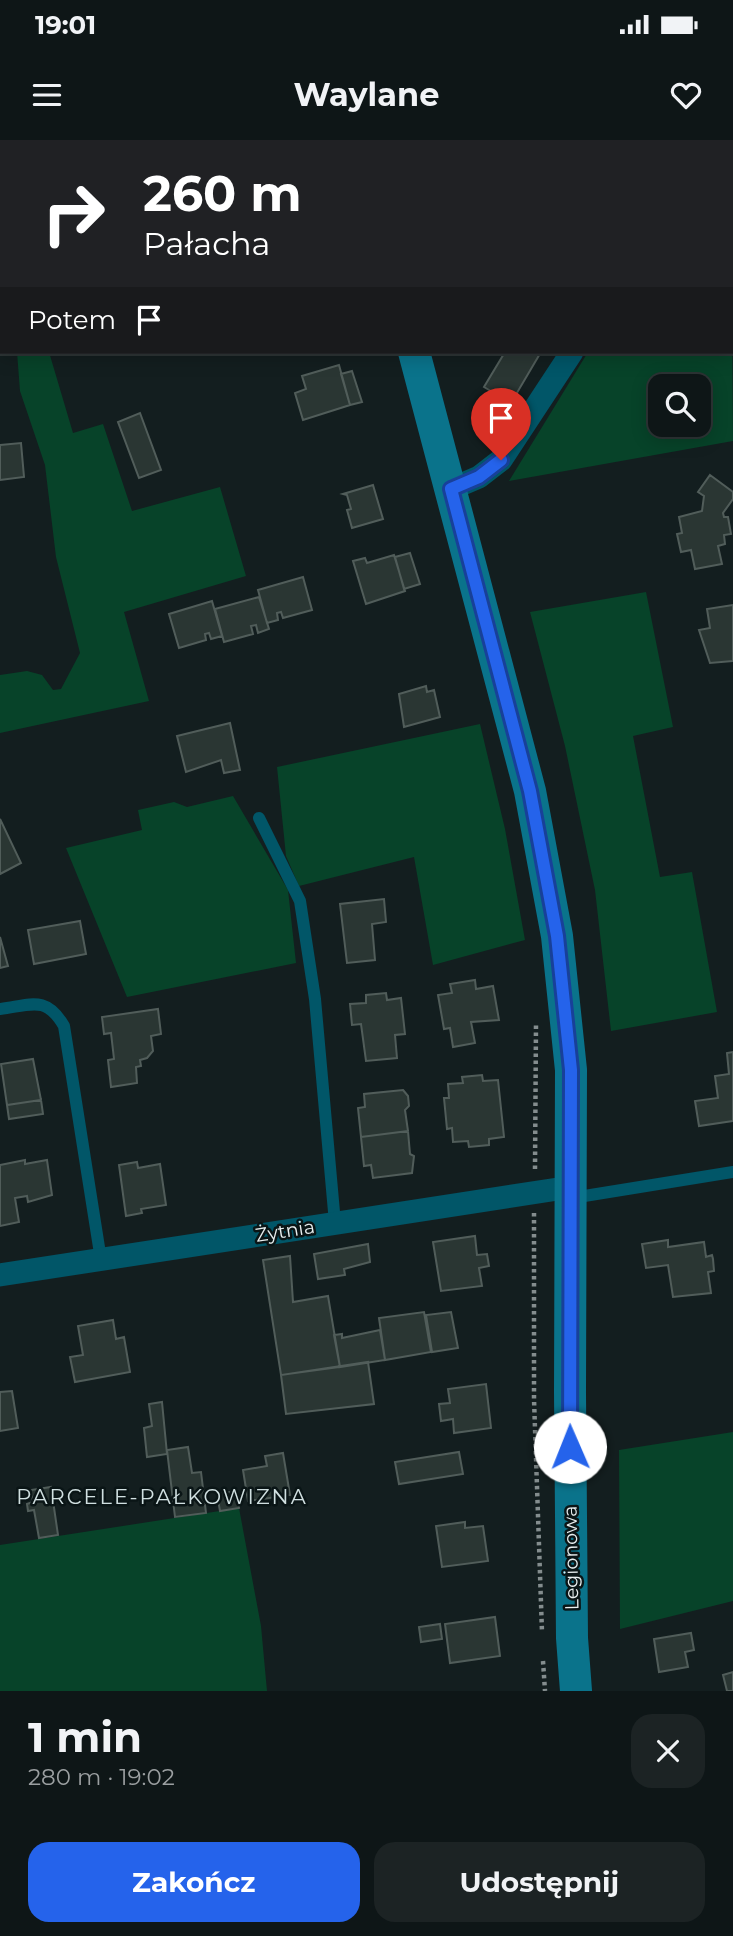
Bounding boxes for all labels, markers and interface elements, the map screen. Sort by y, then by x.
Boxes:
text: 19:01 [35,9,96,41]
text: Waylane [294,75,439,114]
icon: menu [28,76,66,114]
icon: heart [667,76,705,114]
text: 260 m [143,164,302,223]
icon: right [28,168,119,259]
text: Pałacha [143,224,270,263]
icon: arrive [130,301,168,339]
text: Potem [28,304,116,336]
map controls [648,374,711,437]
button: search [648,374,711,437]
pin [471,388,531,460]
icon: arrive [482,399,520,437]
street label: Żytnia [254,1215,316,1247]
position arrow [533,1410,607,1484]
district label: PARCELE-PAŁKOWIZNA [16,1484,308,1509]
street label: Legionowa [559,1506,583,1610]
text: 1 min [28,1711,142,1763]
button: close [631,1714,705,1788]
text: 280 m · 19:02 [28,1763,175,1791]
button: Zakończ [28,1842,360,1922]
button: Udostępnij [374,1842,705,1922]

